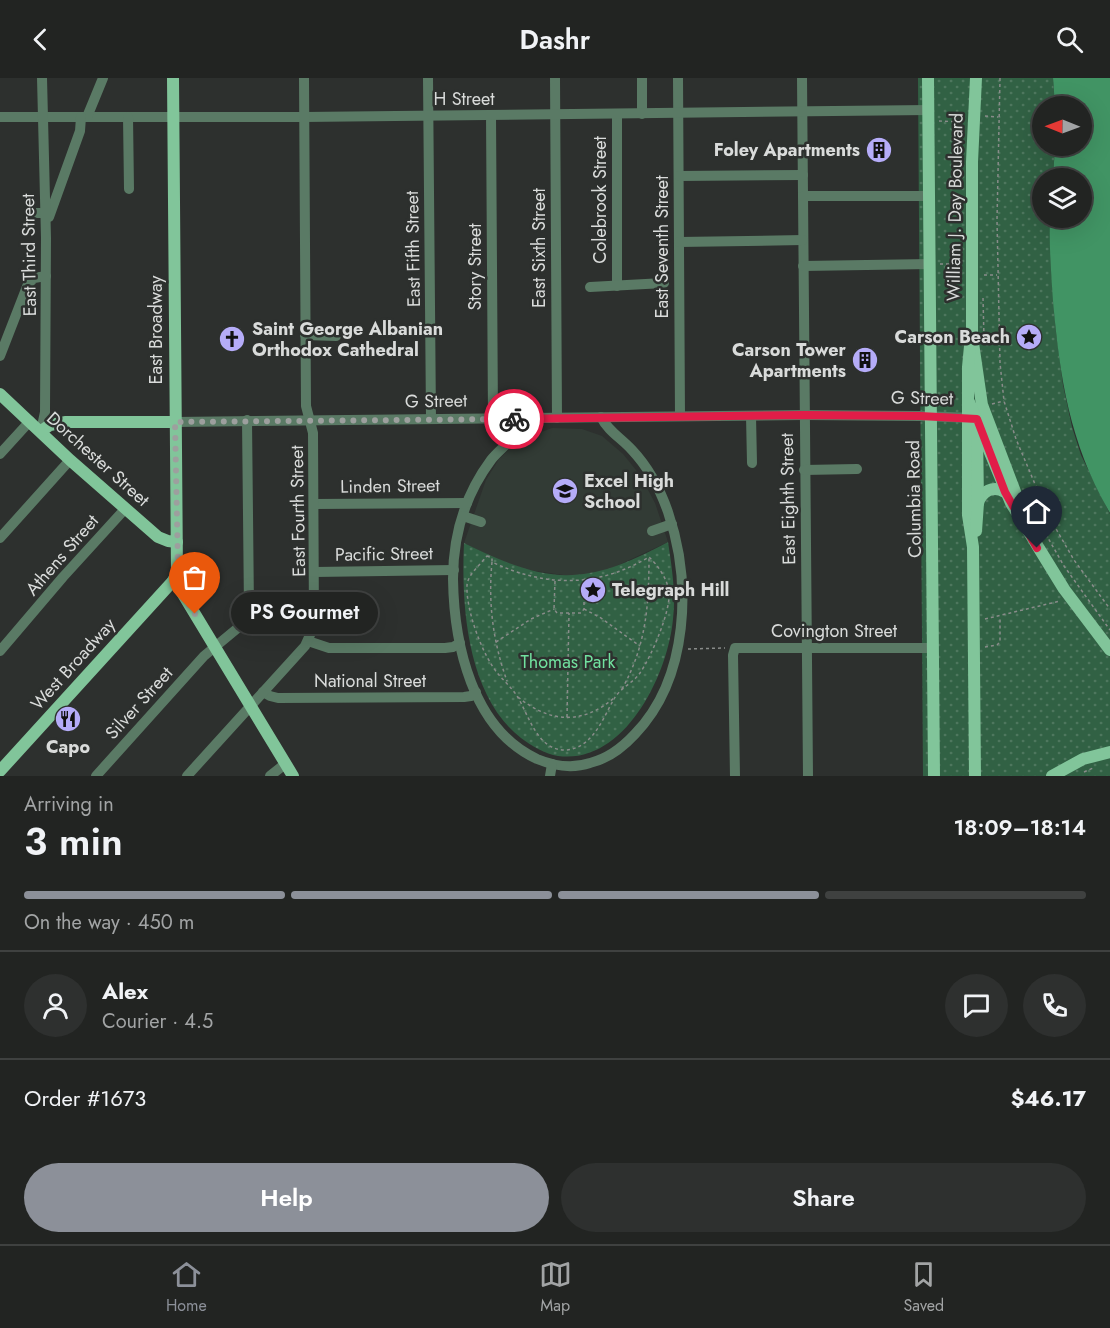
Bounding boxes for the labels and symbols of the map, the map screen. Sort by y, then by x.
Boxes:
street label: H Street [433,86,495,112]
north arrow [1032,96,1092,156]
street label: William J. Day Boulevard [940,113,970,301]
street label: Colebrook Street [587,135,613,264]
building icon: Foley Apartments [864,135,894,165]
place label: Foley Apartments [714,137,860,163]
street label: East Seventh Street [649,175,675,318]
street label: East Sixth Street [526,187,552,308]
street label: East Fifth Street [399,190,427,307]
street label: East Third Street [15,193,43,317]
street label: Story Street [462,223,488,311]
street label: East Broadway [143,275,169,384]
place label: Saint George Albanian Orthodox Cathedral [252,316,443,363]
place icon: Carson Beach [1014,322,1044,352]
church icon: Saint George Albanian Orthodox Cathedral [217,324,247,354]
place label: Carson Beach [895,324,1010,350]
place label: Carson Tower Apartments [732,337,847,384]
building icon: Carson Tower Apartments [850,345,880,375]
street label: G Street [891,384,954,412]
street label: G Street [405,387,468,415]
courier [484,389,544,449]
street label: Dorchester Street [41,406,156,513]
street label: East Eighth Street [774,432,802,565]
street label: Columbia Road [900,440,928,558]
street label: East Fourth Street [284,444,312,577]
place label: Excel High School [584,468,674,515]
street label: Linden Street [340,472,441,500]
school or university icon: Excel High School [550,476,580,506]
pin [1011,486,1062,548]
street label: Athens Street [19,508,105,601]
street label: Pacific Street [335,540,434,568]
pin [169,552,220,614]
place icon: Telegraph Hill [578,575,608,605]
place label: Telegraph Hill [612,577,729,603]
callout: PS Gourmet [231,593,378,635]
street label: West Broadway [25,612,122,716]
street label: Covington Street [771,618,898,644]
park label: Thomas Park [520,649,616,675]
street label: Silver Street [99,660,179,745]
street label: National Street [314,668,427,694]
restaurant icon: Capo [53,704,83,734]
place label: Capo [46,734,90,760]

